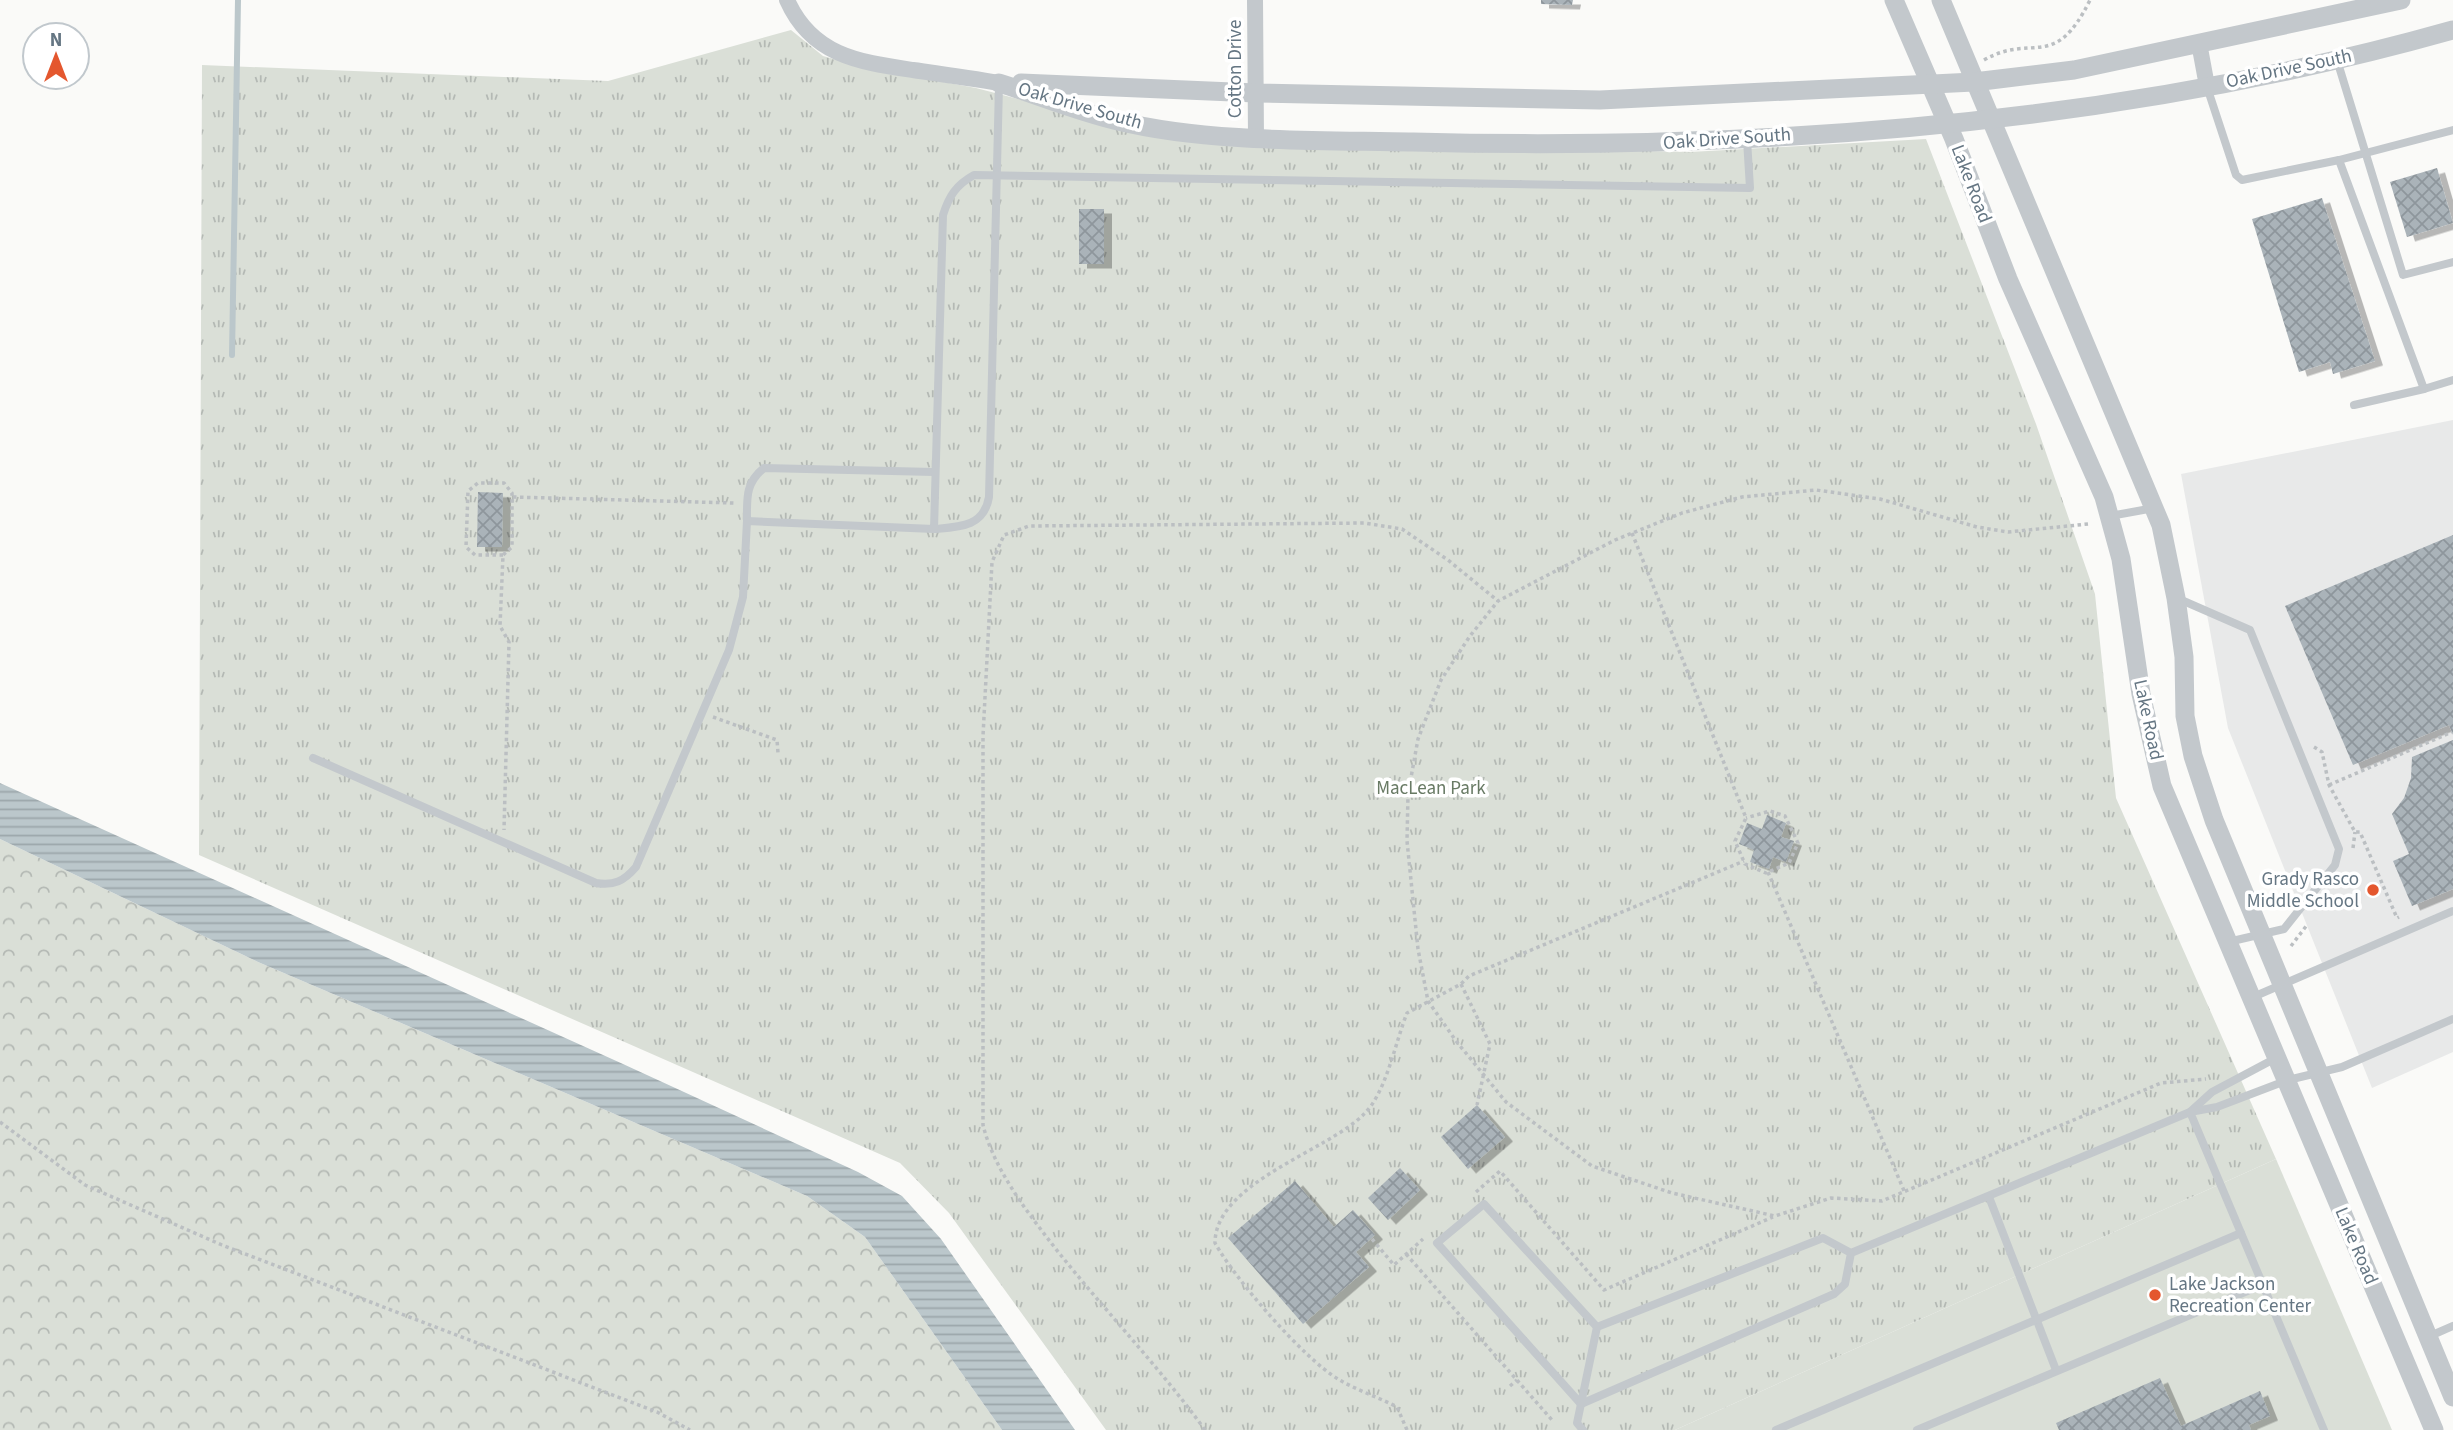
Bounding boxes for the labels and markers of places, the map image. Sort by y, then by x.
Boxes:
place label: Grady Rasco Middle School [2247,866,2359,915]
marker: Grady Rasco Middle School [2365,882,2381,898]
place label: Lake Jackson Recreation Center [2169,1271,2311,1320]
marker: Lake Jackson Recreation Center [2147,1287,2163,1303]

